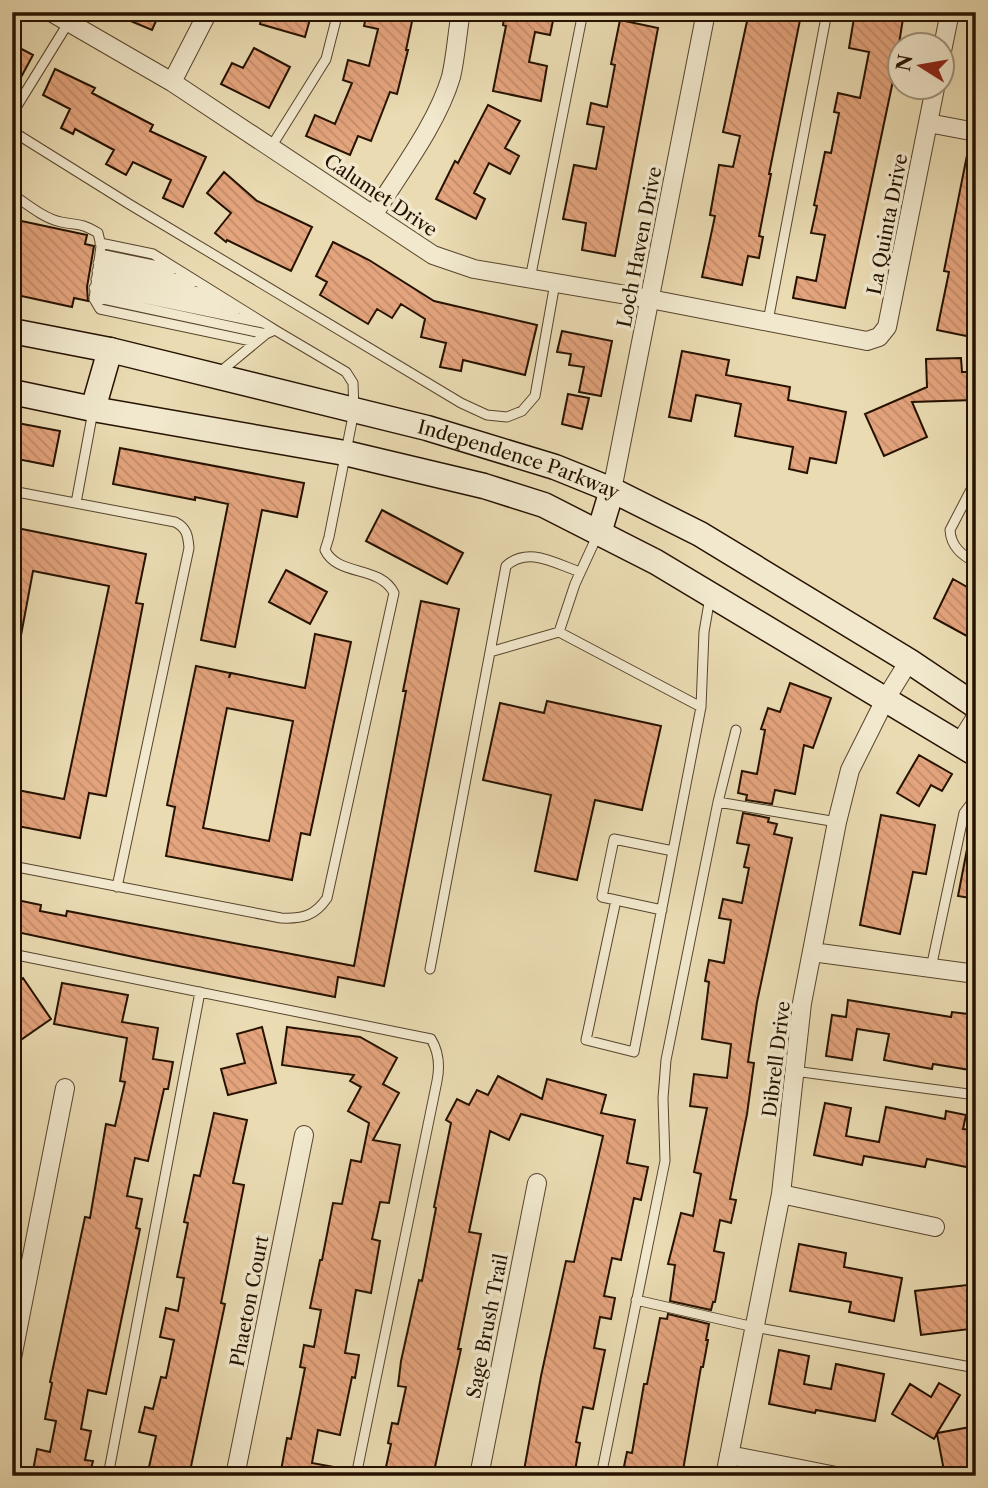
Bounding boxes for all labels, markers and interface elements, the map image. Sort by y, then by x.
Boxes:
north arrow [886,32,956,102]
text: N [892,53,918,73]
street label: Calumet Drive [320,149,442,242]
street label: La Quinta Drive [863,152,912,297]
street label: Loch Haven Drive [613,165,666,329]
street label: Independence Parkway [415,415,624,504]
street label: Dibrell Drive [758,1000,795,1118]
street label: Phaeton Court [225,1233,274,1369]
street label: Sage Brush Trail [462,1251,513,1400]

